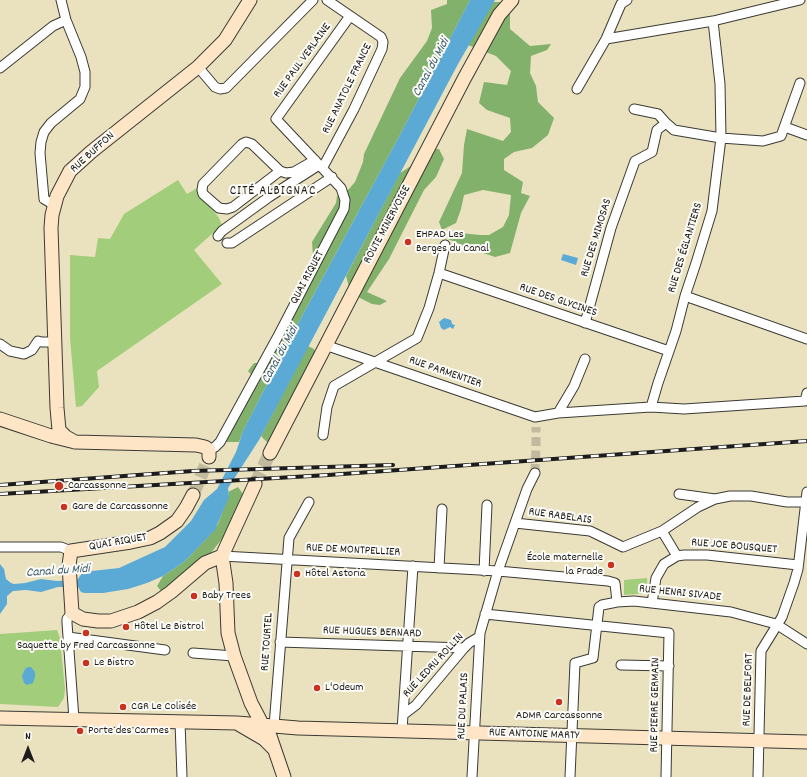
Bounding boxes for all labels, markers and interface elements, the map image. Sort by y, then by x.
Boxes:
street label: RUE PAUL VERLAINE [271,21,335,101]
water label: Canal du Midi [410,36,454,100]
street label: RUE ANATOLE FRANCE [320,41,376,137]
street label: RUE BUFFON [68,129,118,177]
street label: ROUTE MINERVOISE [361,183,415,267]
district label: CITÉ ALBIGNAC [230,184,316,200]
street label: RUE DES MIMOSAS [578,197,616,279]
street label: RUE DES ÉGLANTIERS [665,201,707,295]
place label: EHPAD Les Berges du Canal [416,228,489,256]
marker: EHPAD Les Berges du Canal [403,237,413,247]
street label: QUAI RIQUET [288,249,328,307]
street label: RUE DES GLYCINES [517,281,599,321]
water label: Canal du Midi [259,323,303,387]
street label: RUE PARMENTIER [407,354,483,392]
place label: Carcassonne [68,479,126,493]
marker: Carcassonne [53,480,65,492]
place label: Gare de Carcassonne [72,500,168,514]
marker: Gare de Carcassonne [59,502,69,512]
street label: RUE RABELAIS [527,505,593,529]
street label: QUAI RIQUET [88,531,148,555]
street label: RUE JOE BOUSQUET [691,536,777,558]
street label: RUE DE MONTPELLIER [305,541,401,561]
place label: École maternelle la Prade [527,551,603,579]
marker: École maternelle la Prade [606,560,616,570]
water label: Canal du Midi [26,562,90,582]
place label: Hôtel Astoria [305,567,365,581]
marker: Hôtel Astoria [292,569,302,579]
street label: RUE HENRI SIVADE [638,583,722,605]
place label: Baby Trees [202,589,251,603]
marker: Baby Trees [189,591,199,601]
street label: RUE TOURTEL [259,612,277,672]
place label: Hôtel Le Bistrol [134,620,204,634]
marker: Hôtel Le Bistrol [121,622,131,632]
street label: RUE HUGUES BERNARD [322,624,422,642]
marker: Saquette by Fred Carcassonne [81,628,91,638]
street label: RUE LEDRU ROLLIN [400,631,468,701]
place label: Saquette by Fred Carcassonne [17,639,155,653]
street label: RUE DE BELFORT [741,653,757,727]
place label: Le Bistro [94,656,134,670]
street label: RUE PIERRE GERMAIN [648,657,664,753]
marker: Le Bistro [81,658,91,668]
street label: RUE DU PALAIS [455,672,473,740]
place label: L'Odeum [325,681,363,695]
marker: L'Odeum [312,683,322,693]
marker: ADMR Carcassonne [554,697,564,707]
place label: CGR Le Colisée [131,700,196,714]
marker: CGR Le Colisée [118,702,128,712]
place label: ADMR Carcassonne [516,709,602,723]
place label: Porte des Carmes [88,724,169,738]
marker: Porte des Carmes [75,726,85,736]
street label: RUE ANTOINE MARTY [489,726,579,744]
north arrow [8,729,48,769]
text: N [25,729,31,745]

